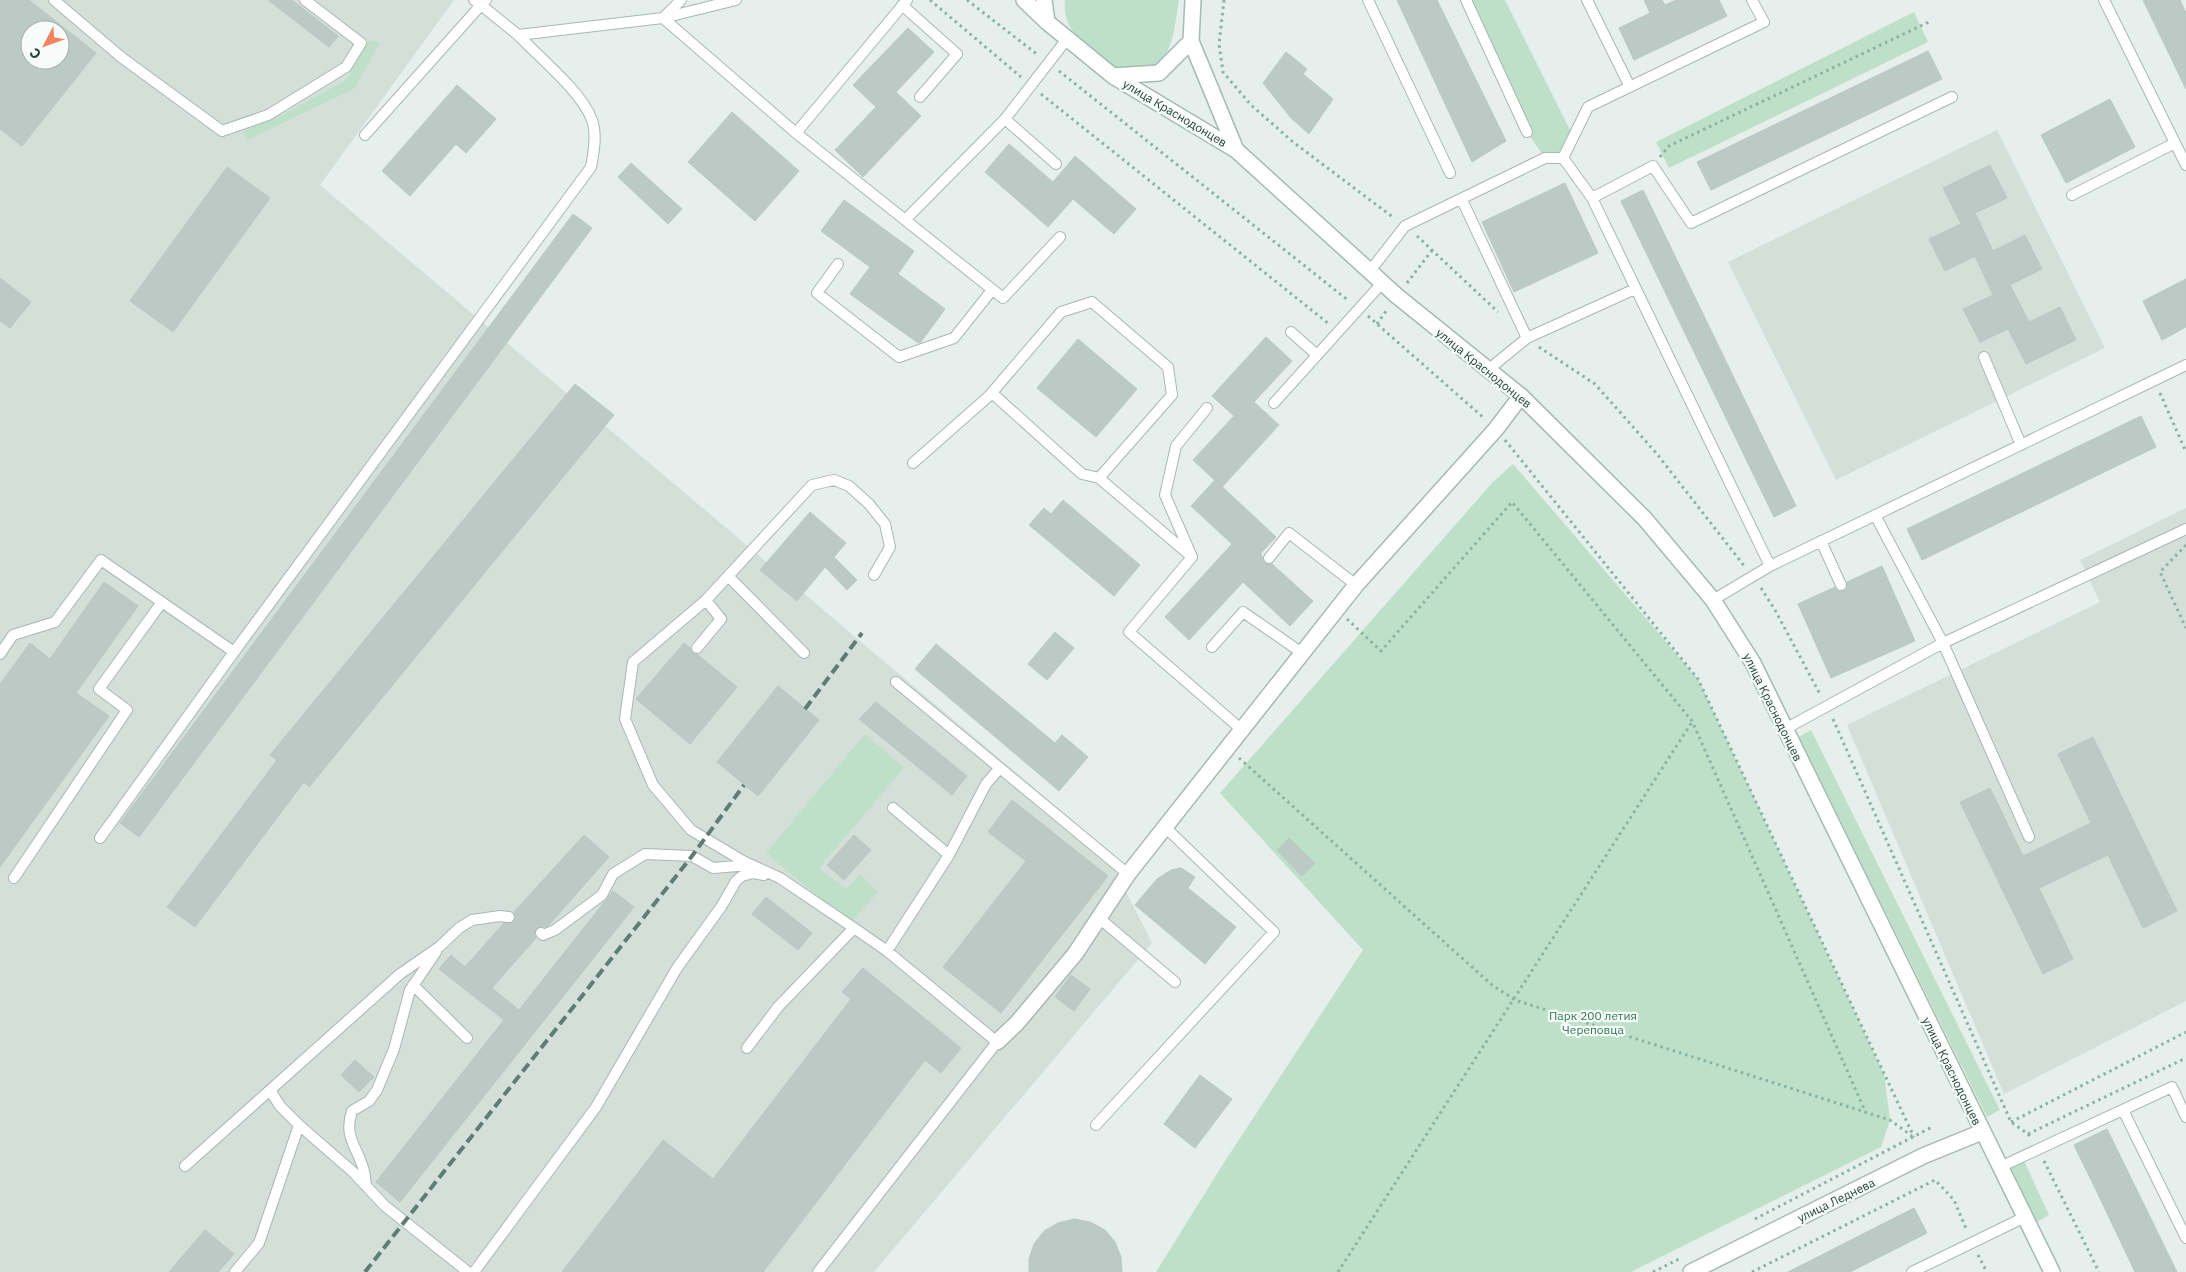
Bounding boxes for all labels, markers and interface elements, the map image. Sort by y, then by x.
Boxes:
north arrow [20,20,70,70]
text: С [25,44,45,63]
street label: улица Краснодонцев [1120,76,1230,150]
street label: улица Краснодонцев [1433,325,1535,411]
street label: улица Краснодонцев [1740,650,1806,764]
park label: Парк 200 летия Череповца [1549,1008,1637,1037]
street label: улица Краснодонцев [1919,1014,1985,1128]
street label: улица Леднева [1795,1174,1878,1225]

